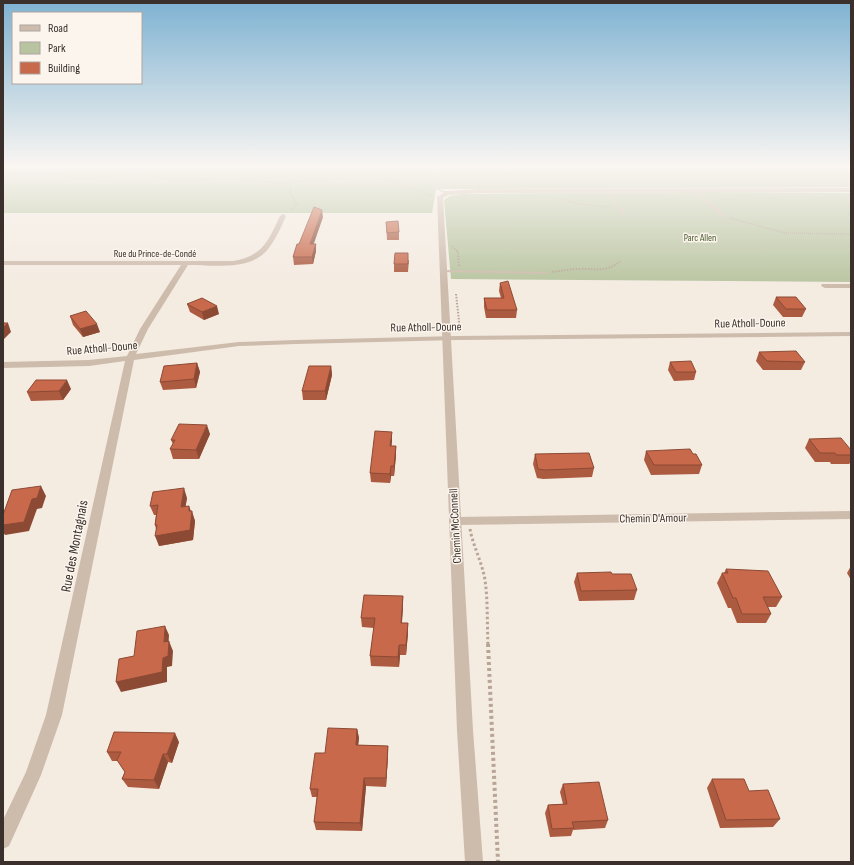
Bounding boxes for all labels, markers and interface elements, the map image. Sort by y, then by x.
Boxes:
legend [12,12,142,84]
text: Road [48,21,68,36]
text: Park [48,41,66,56]
text: Building [48,61,80,76]
park label: Parc Allen [684,232,716,244]
street label: Rue du Prince-de-Condé [114,248,196,260]
street label: Rue Atholl-Doune [714,315,786,332]
street label: Rue Atholl-Doune [390,319,462,336]
street label: Rue Atholl-Doune [66,338,138,359]
street label: Chemin McConnell [446,488,465,564]
street label: Rue des Montagnais [57,499,92,594]
street label: Chemin D'Amour [619,510,687,527]

